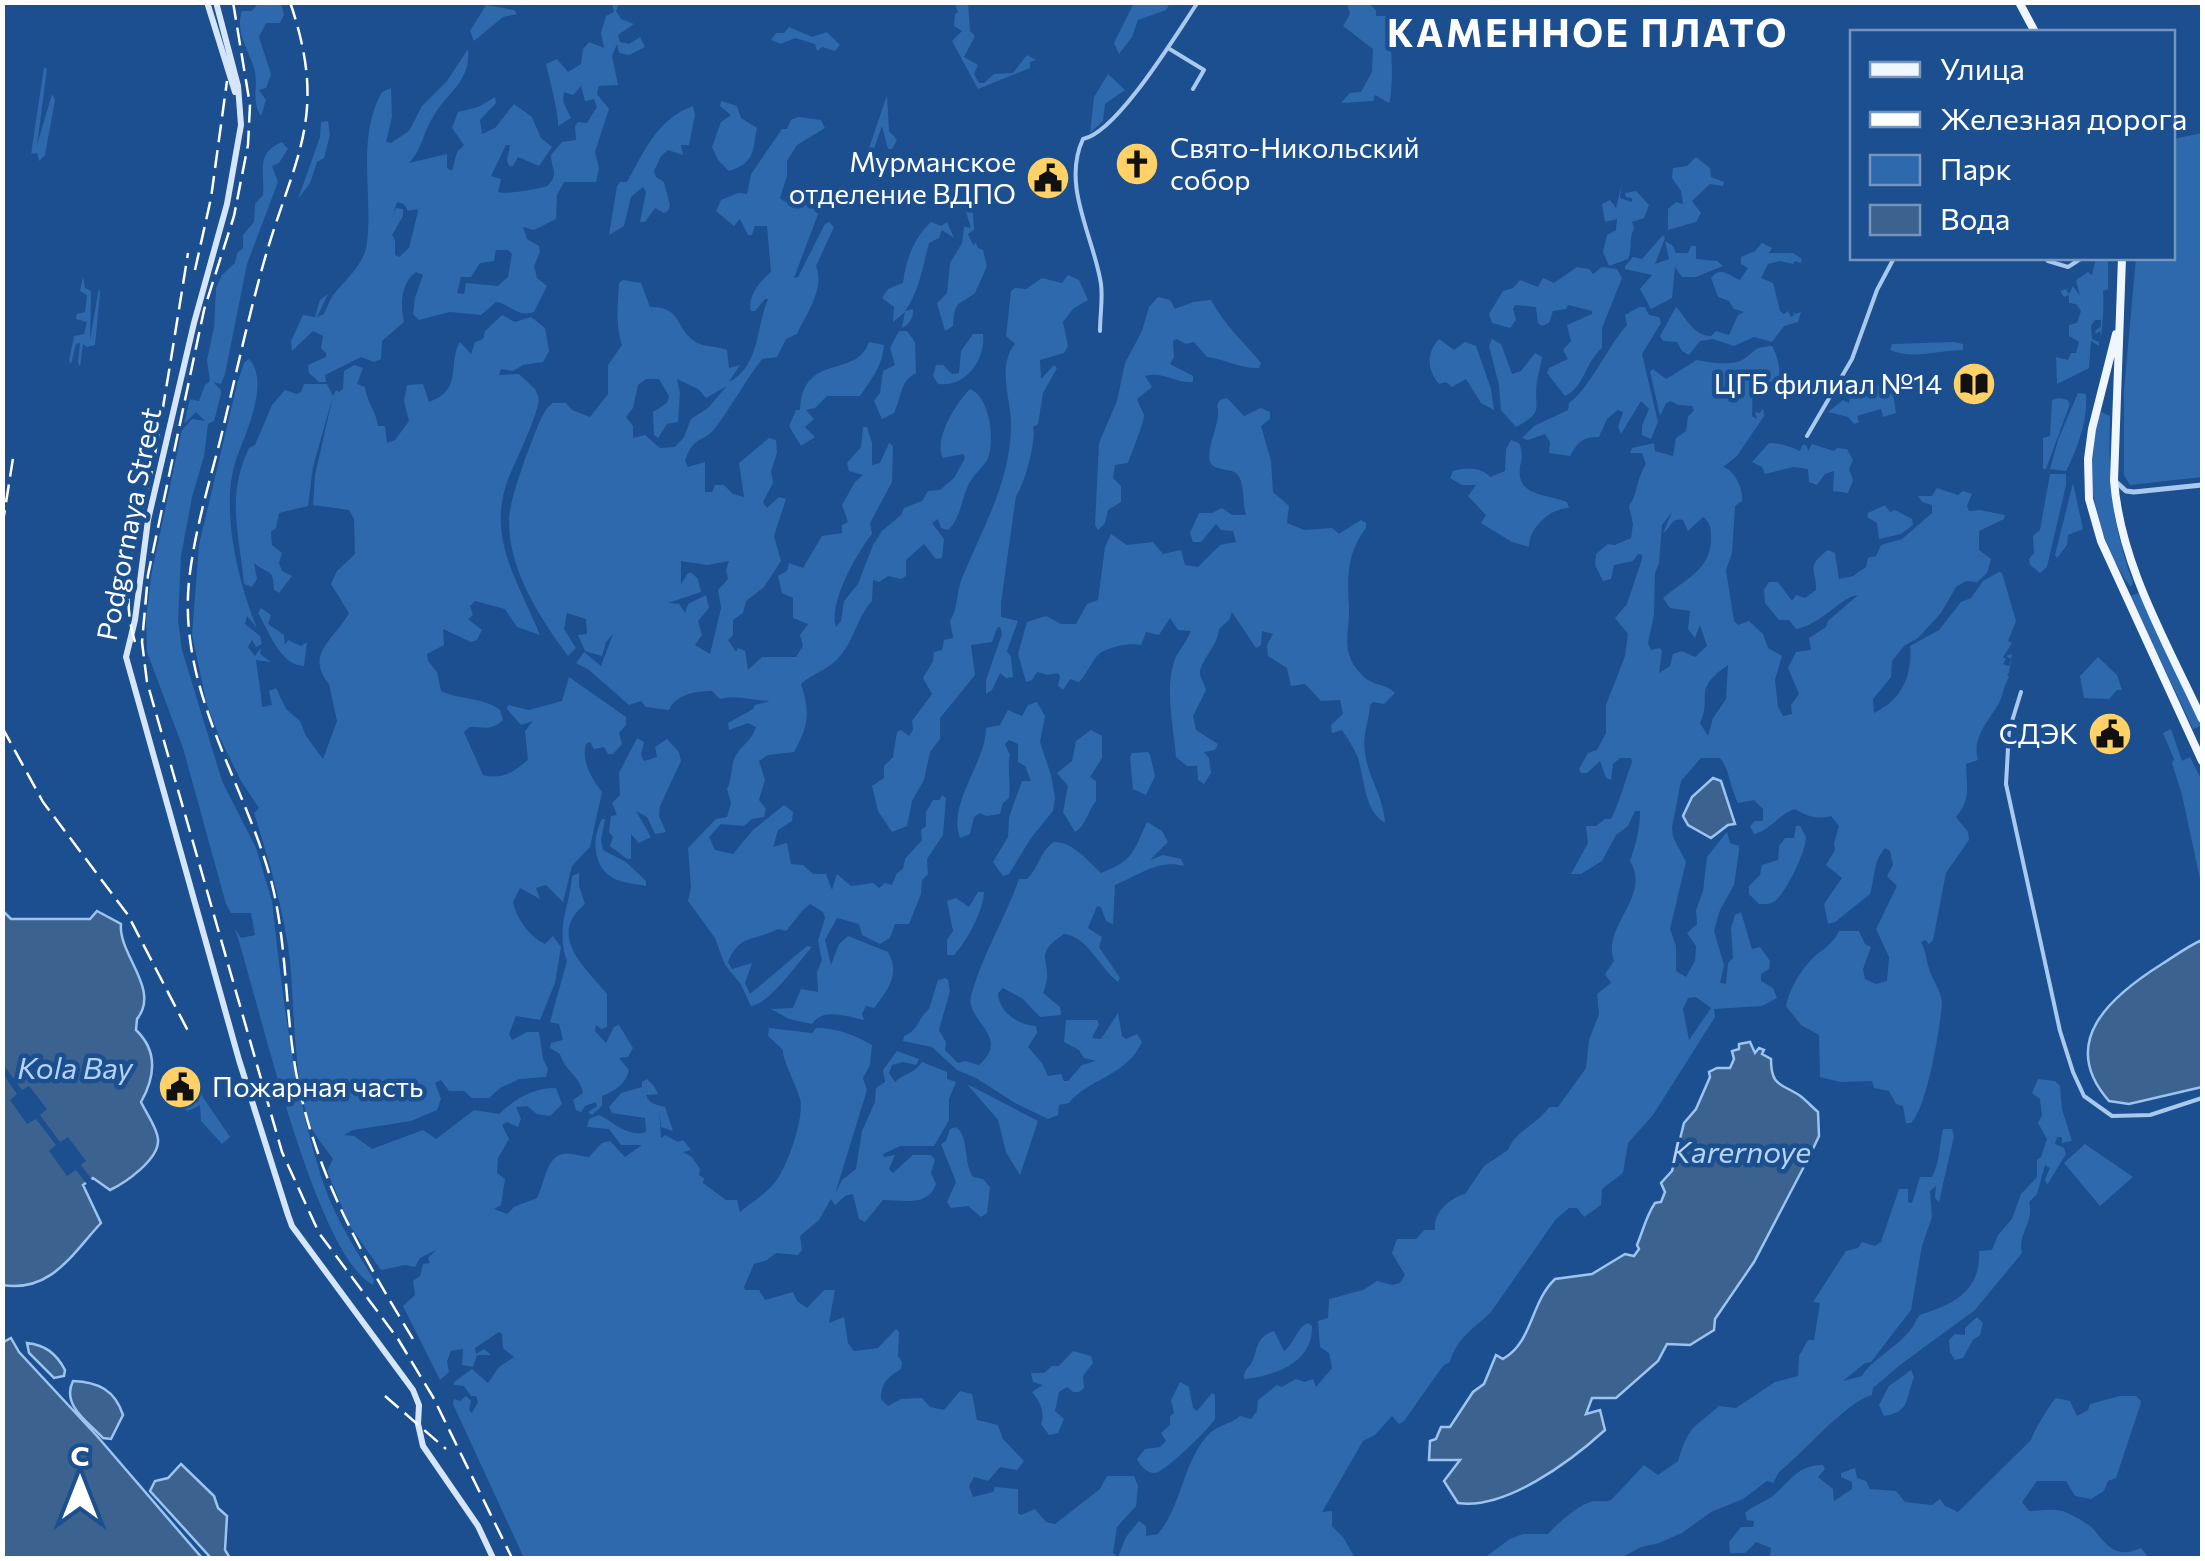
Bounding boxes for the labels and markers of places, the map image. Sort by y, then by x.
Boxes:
place label: Свято-Никольский собор [1170,130,1420,196]
church icon: Свято-Никольский собор [1114,141,1160,187]
place label: Мурманское отделение ВДПО [789,144,1016,210]
public building icon: Мурманское отделение ВДПО [1025,155,1071,201]
library icon: ЦГБ филиал №14 [1951,361,1997,407]
place label: ЦГБ филиал №14 [1714,366,1942,400]
public building icon: СДЭК [2087,711,2133,757]
place label: СДЭК [1999,716,2078,750]
public building icon: Пожарная часть [157,1064,203,1110]
place label: Пожарная часть [212,1069,423,1103]

